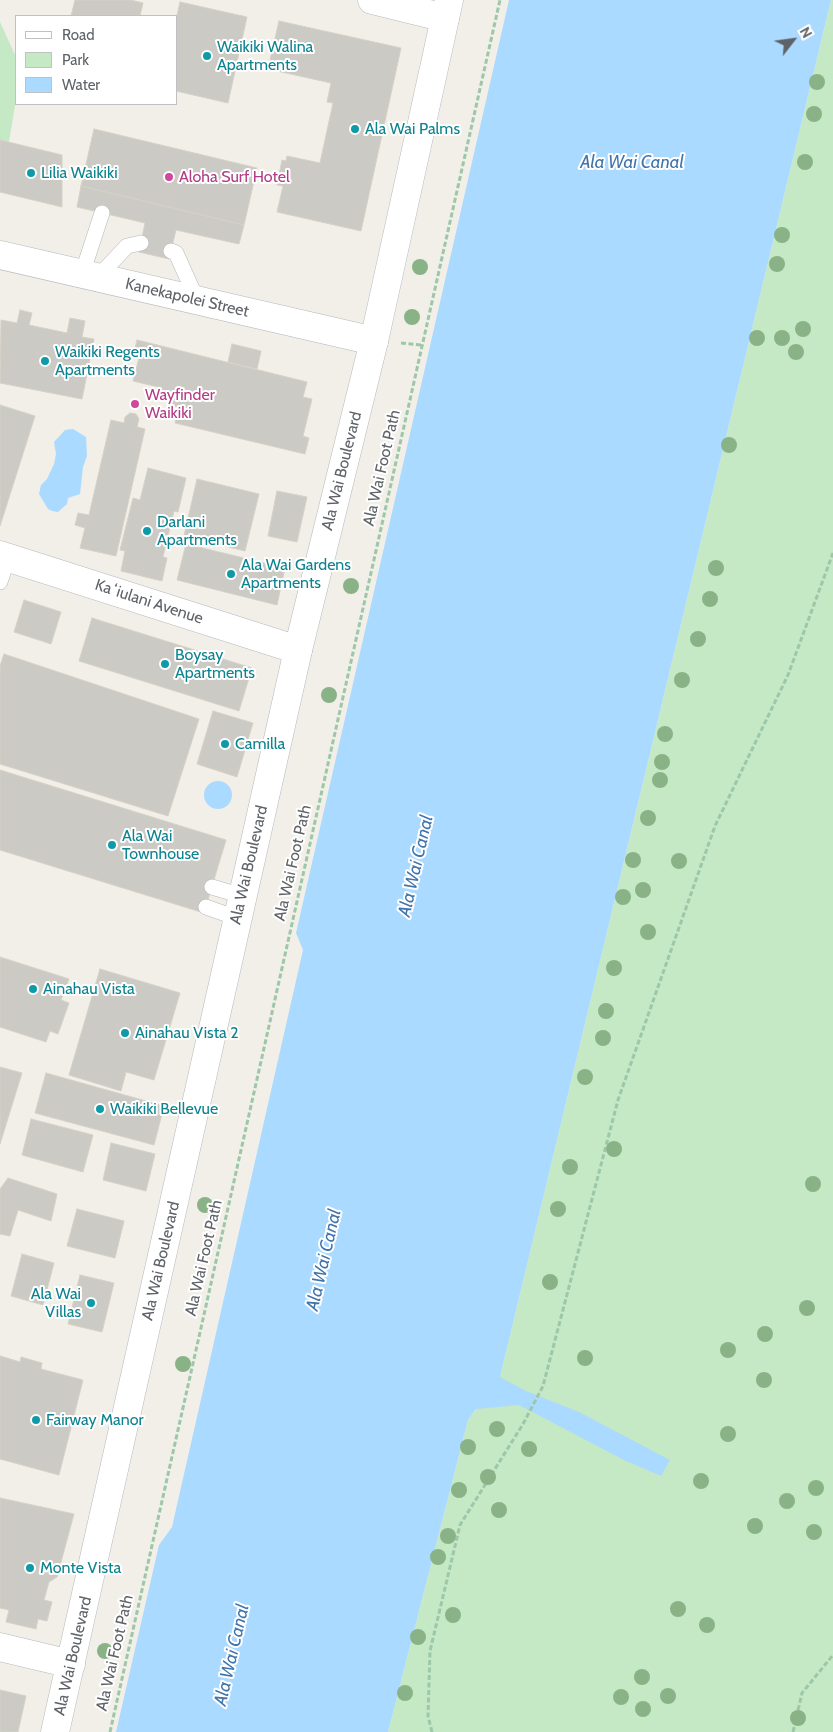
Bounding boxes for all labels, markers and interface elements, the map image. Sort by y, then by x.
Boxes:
legend [15,15,178,105]
north arrow [768,15,818,65]
text: N [796,24,816,41]
text: Road [62,26,95,44]
place label: Waikiki Walina Apartments [217,37,313,75]
marker: Waikiki Walina Apartments [201,50,213,62]
text: Park [62,51,89,69]
text: Water [62,76,100,94]
place label: Ala Wai Palms [365,119,460,139]
marker: Ala Wai Palms [349,123,361,135]
water label: Ala Wai Canal [580,152,684,174]
place label: Lilia Waikiki [41,163,118,183]
marker: Lilia Waikiki [25,167,37,179]
place label: Aloha Surf Hotel [179,167,290,187]
marker: Aloha Surf Hotel [163,171,175,183]
street label: Kanekapolei Street [123,274,251,322]
place label: Waikiki Regents Apartments [55,342,160,380]
marker: Waikiki Regents Apartments [39,355,51,367]
place label: Wayfinder Waikiki [145,385,215,423]
marker: Wayfinder Waikiki [129,398,141,410]
street label: Ala Wai Foot Path [359,408,405,528]
street label: Ala Wai Boulevard [318,410,366,532]
place label: Darlani Apartments [157,512,237,550]
marker: Darlani Apartments [141,525,153,537]
place label: Ala Wai Gardens Apartments [241,555,351,593]
marker: Ala Wai Gardens Apartments [225,568,237,580]
street label: Kaʻiulani Avenue [92,575,206,629]
place label: Boysay Apartments [175,645,255,683]
marker: Boysay Apartments [159,658,171,670]
place label: Camilla [235,734,285,754]
marker: Camilla [219,738,231,750]
street label: Ala Wai Foot Path [270,803,316,923]
street label: Ala Wai Boulevard [226,804,272,926]
water label: Ala Wai Canal [394,813,438,919]
place label: Ala Wai Townhouse [122,826,199,864]
marker: Ala Wai Townhouse [106,839,118,851]
place label: Ainahau Vista [43,979,135,999]
marker: Ainahau Vista [27,983,39,995]
place label: Ainahau Vista 2 [135,1023,239,1043]
marker: Ainahau Vista 2 [119,1027,131,1039]
place label: Waikiki Bellevue [110,1099,218,1119]
marker: Waikiki Bellevue [94,1103,106,1115]
street label: Ala Wai Foot Path [181,1198,227,1318]
street label: Ala Wai Boulevard [138,1200,184,1322]
water label: Ala Wai Canal [302,1207,346,1313]
place label: Ala Wai Villas [31,1284,81,1322]
marker: Ala Wai Villas [85,1297,97,1309]
place label: Fairway Manor [46,1410,144,1430]
marker: Fairway Manor [30,1414,42,1426]
place label: Monte Vista [40,1558,121,1578]
marker: Monte Vista [24,1562,36,1574]
street label: Ala Wai Foot Path [92,1593,138,1713]
street label: Ala Wai Boulevard [50,1595,96,1717]
water label: Ala Wai Canal [210,1602,254,1708]

